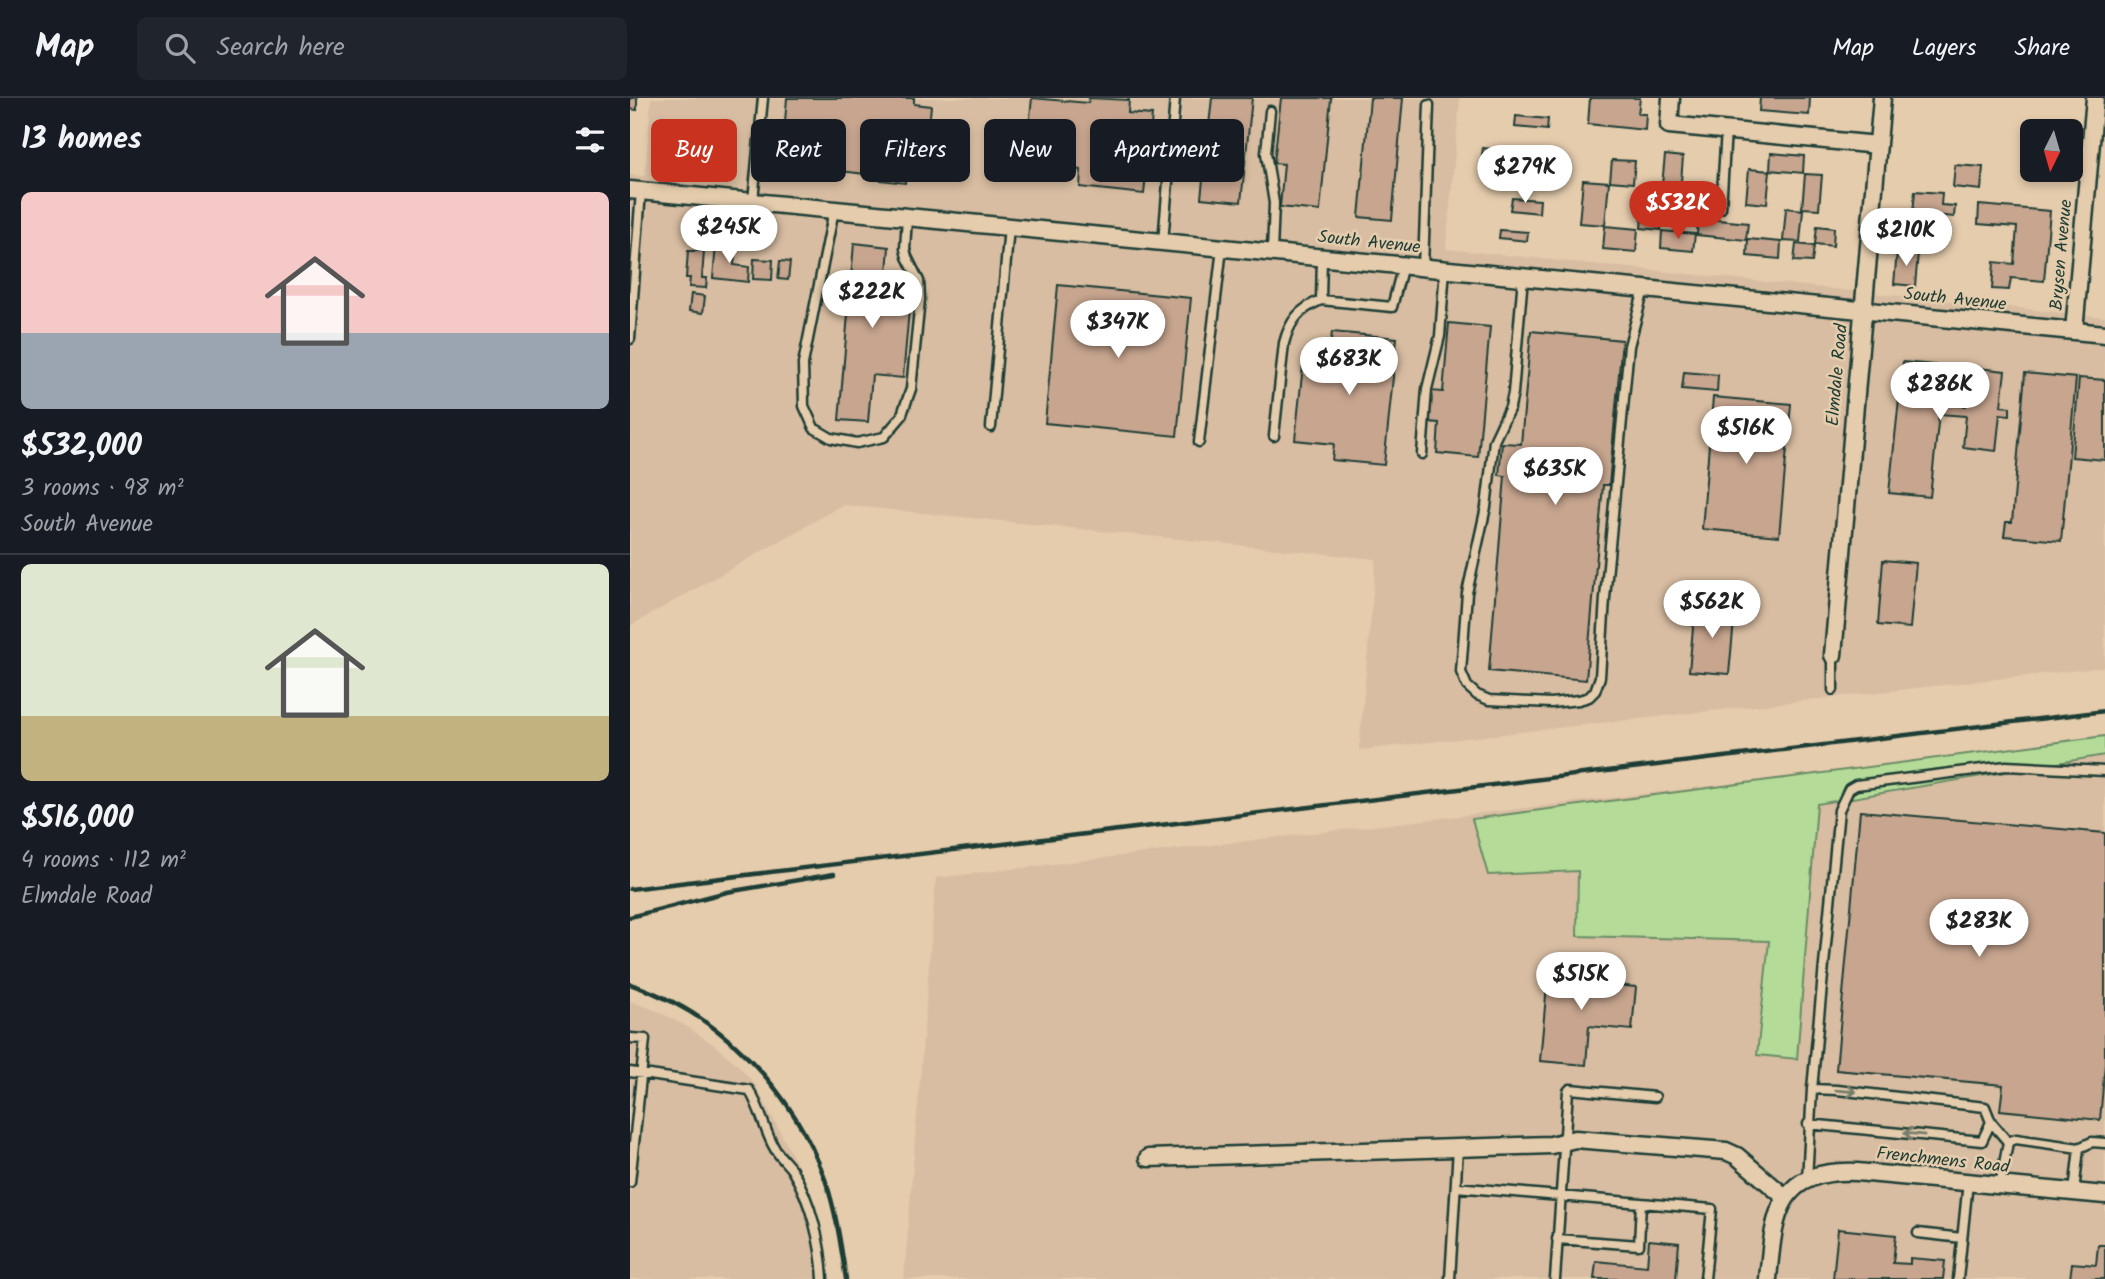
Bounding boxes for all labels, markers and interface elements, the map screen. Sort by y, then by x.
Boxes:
search box [137,17,627,80]
text: Map [35,22,95,75]
text: Search here [217,27,345,69]
icon: search [161,29,199,67]
text: Map [1832,29,1874,68]
text: Layers [1912,29,1976,68]
text: Share [2014,29,2070,68]
text: 13 homes [21,116,142,164]
chip: Buy [651,119,737,182]
chip: Rent [751,119,846,182]
chip: Filters [860,119,970,182]
chip: New [984,119,1076,182]
chip: Apartment [1090,119,1244,182]
north arrow [2020,119,2082,182]
map controls [2020,119,2083,182]
icon: filters [571,121,609,159]
pin: $279K [1476,146,1574,205]
text: $279K [1493,150,1557,186]
pin: $532K [1629,181,1727,241]
text: $532K [1645,186,1711,222]
street label: Brysen Avenue [2043,198,2081,312]
pin: $245K [680,206,778,265]
pin: $210K [1857,208,1955,268]
text: $245K [696,210,762,246]
text: $210K [1876,213,1936,249]
street label: South Avenue [1316,223,1422,263]
icon: home [252,238,378,364]
pin: $222K [823,271,921,330]
text: $222K [838,275,906,311]
street label: South Avenue [1902,280,2008,320]
pin: $347K [1069,300,1167,360]
text: $347K [1086,305,1150,341]
street label: Elmdale Road [1819,322,1857,427]
pin: $683K [1300,338,1398,397]
text: $683K [1316,342,1382,378]
pin: $286K [1891,362,1989,422]
text: $286K [1907,367,1973,403]
pin: $516K [1697,406,1795,466]
text: $516K [1717,411,1775,447]
text: $532,000 [21,423,142,471]
pin: $635K [1506,448,1604,507]
text: $635K [1523,452,1587,488]
text: 3 rooms · 98 m² [21,471,184,507]
text: South Avenue [21,507,153,543]
pin: $562K [1663,580,1761,640]
text: $562K [1680,585,1744,621]
icon: home [252,610,378,736]
text: $516,000 [21,795,133,843]
text: 4 rooms · 112 m² [21,843,186,879]
text: Elmdale Road [21,879,152,915]
pin: $283K [1930,900,2028,959]
text: $283K [1945,904,2013,940]
pin: $515K [1532,953,1630,1012]
text: $515K [1552,957,1610,993]
one-way arrow [1834,1085,1857,1098]
one-way arrow [1903,1127,1926,1140]
street label: Frenchmens Road [1875,1140,2012,1183]

